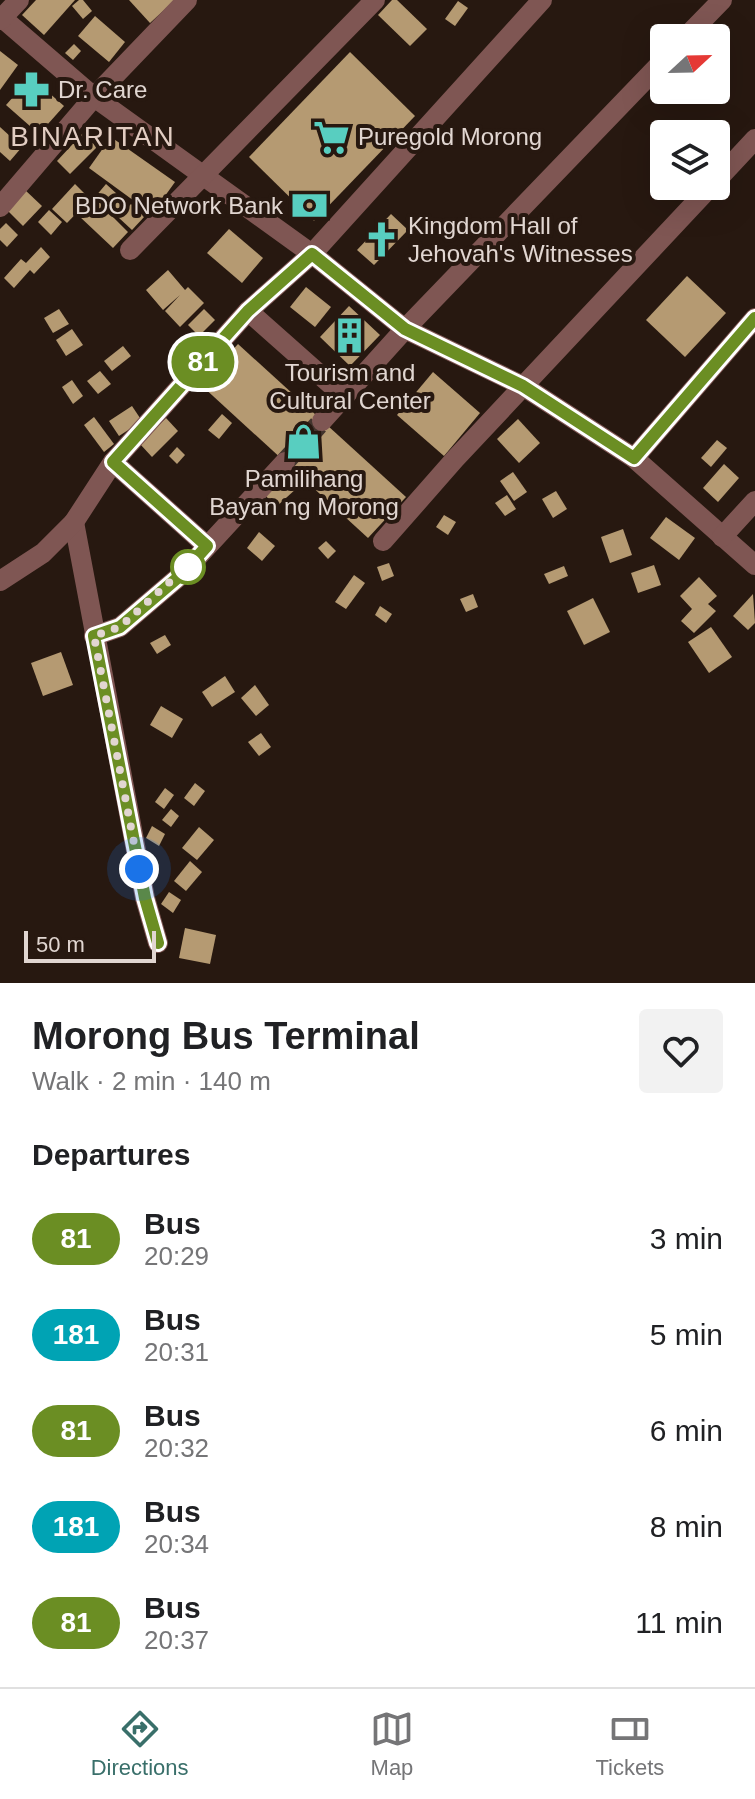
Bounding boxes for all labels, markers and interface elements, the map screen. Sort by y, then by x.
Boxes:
north arrow [650,24,730,104]
map controls [650,24,730,200]
pharmacy icon: Dr. Care [13,71,51,109]
place label: Dr. Care [58,76,147,103]
supermarket icon: Puregold Morong [313,118,351,156]
button: layers [650,120,730,200]
district label: BINARITAN [10,121,176,152]
place label: Puregold Morong [358,123,542,150]
bank icon: BDO Network Bank [290,187,328,225]
place label: BDO Network Bank [75,192,284,219]
place label: Kingdom Hall of Jehovah's Witnesses [408,212,633,267]
church icon: Kingdom Hall of Jehovah's Witnesses [363,221,401,259]
building icon: Tourism and Cultural Center [331,317,369,355]
line badge: 81 [167,336,239,388]
text: 81 [187,346,219,377]
place label: Tourism and Cultural Center [269,359,431,414]
shop icon: Pamilihang Bayan ng Morong [285,423,323,461]
place label: Pamilihang Bayan ng Morong [209,465,399,520]
unlabelled marker [171,550,205,584]
your location [119,849,159,889]
scale bar [24,927,156,963]
text: 50 m [36,932,85,957]
button: heart [639,1009,723,1093]
text: Morong Bus Terminal [32,1015,420,1057]
text: Walk · 2 min · 140 m [32,1066,271,1096]
text: Departures [32,1138,190,1171]
text: Bus [144,1207,201,1240]
text: 3 min [650,1222,723,1255]
text: 81 [60,1223,92,1254]
text: 20:29 [144,1241,209,1271]
text: Bus [144,1303,201,1336]
text: 5 min [650,1318,723,1351]
text: 181 [53,1319,99,1350]
text: 20:31 [144,1337,209,1367]
text: Bus [144,1399,201,1432]
text: 6 min [650,1414,723,1447]
text: 81 [60,1415,92,1446]
text: 20:32 [144,1433,209,1463]
text: Bus [144,1495,201,1528]
text: 8 min [650,1510,723,1543]
text: 181 [53,1511,99,1542]
text: 20:34 [144,1529,209,1559]
text: Bus [144,1591,201,1624]
text: 11 min [635,1606,723,1639]
text: 81 [60,1607,92,1638]
text: 20:37 [144,1625,209,1655]
tab: Directions [91,1707,189,1781]
tab: Map [370,1707,414,1781]
tab: Tickets [595,1707,664,1781]

